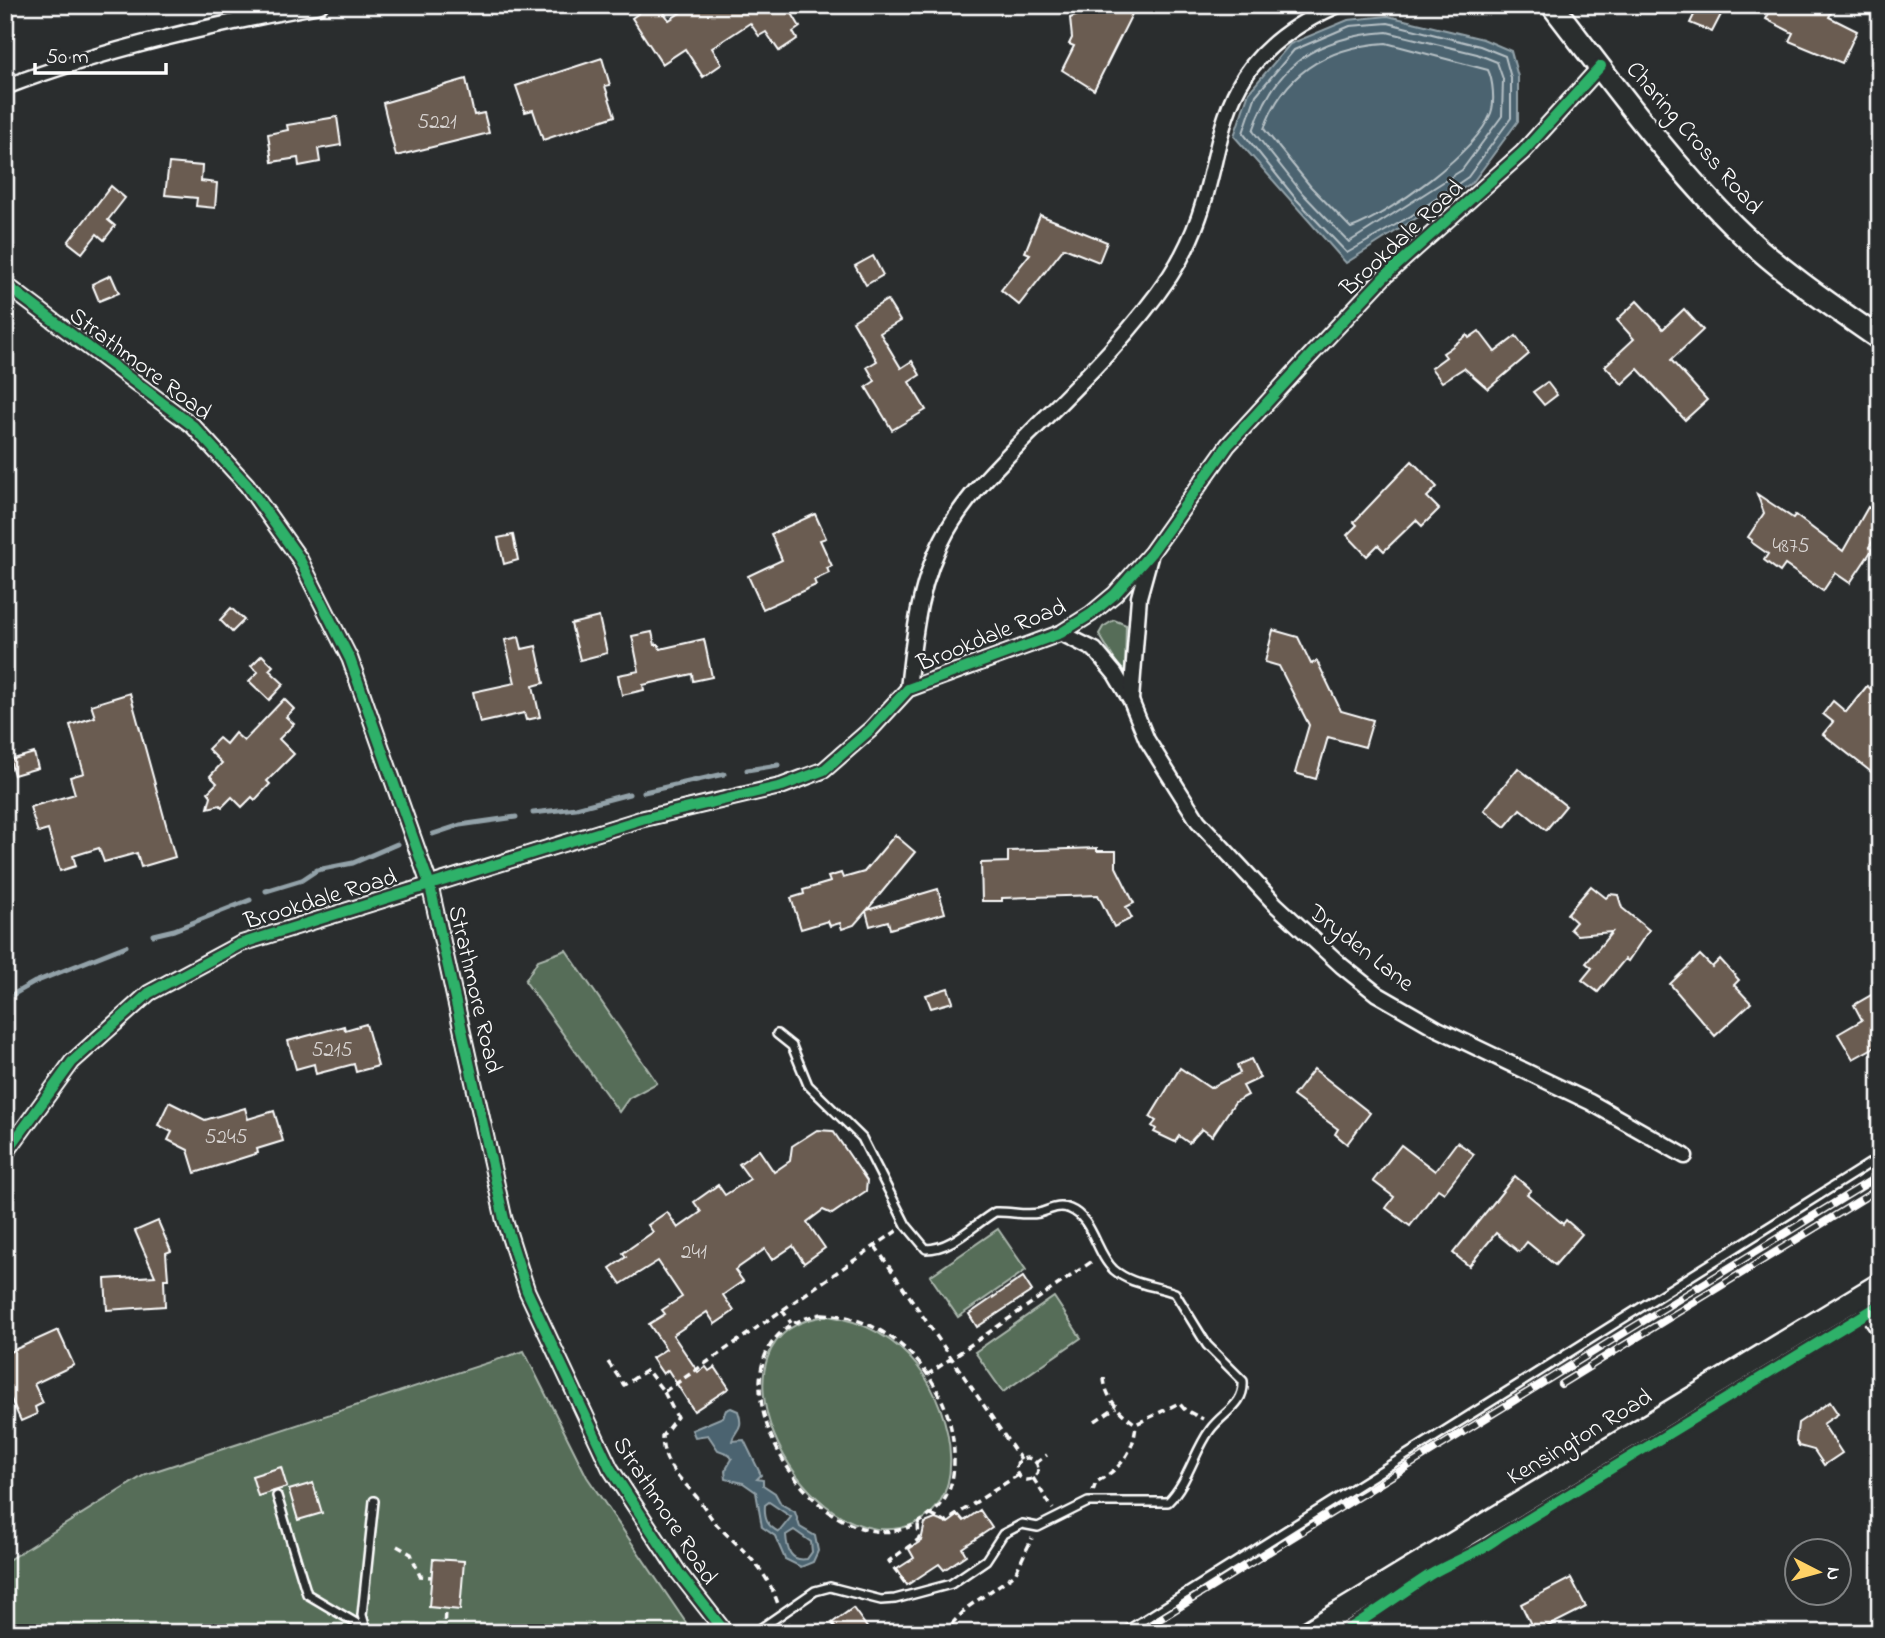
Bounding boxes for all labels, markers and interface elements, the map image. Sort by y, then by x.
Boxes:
scale bar [35,32,166,76]
text: 50 m [46,43,89,73]
street label: Charing Cross Road [1616,54,1770,224]
house number: 5221 [417,108,457,138]
street label: Brookdale Road [1332,172,1473,306]
street label: Strathmore Road [61,300,219,431]
house number: 4875 [1772,532,1810,562]
street label: Brookdale Road [911,590,1072,682]
street label: Brookdale Road [239,860,402,940]
street label: Dryden Lane [1299,896,1421,1002]
street label: Strathmore Road [437,902,510,1077]
house number: 5215 [311,1036,353,1066]
house number: 5245 [204,1123,248,1153]
house number: 241 [681,1238,707,1268]
street label: Kensington Road [1501,1381,1660,1495]
street label: Strathmore Road [603,1430,725,1593]
north arrow [1784,1536,1854,1606]
text: N [1818,1566,1847,1581]

